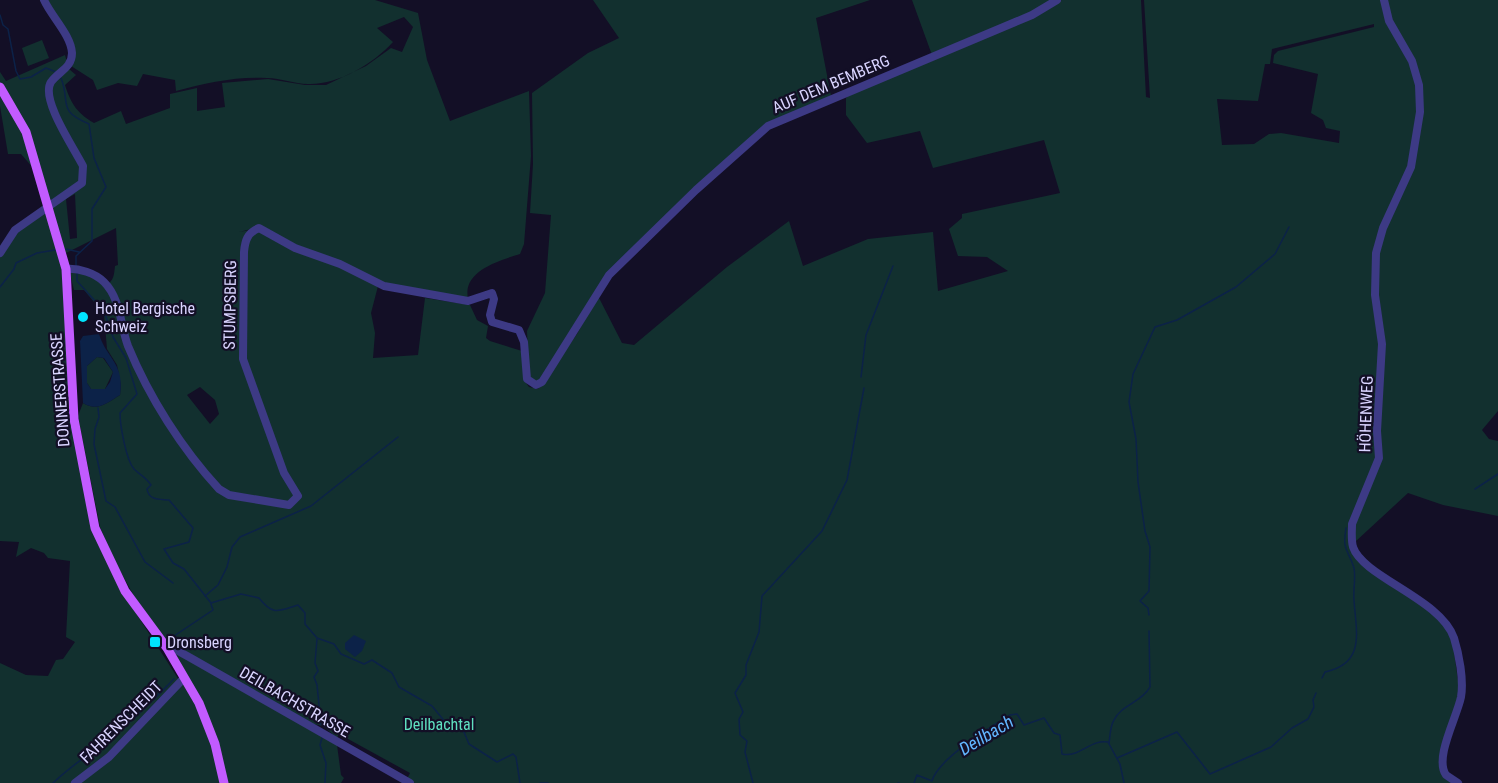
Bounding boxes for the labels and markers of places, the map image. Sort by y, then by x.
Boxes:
place label: Hotel Bergische Schweiz [95,299,195,336]
marker: Hotel Bergische Schweiz [76,310,90,324]
place label: Dronsberg [167,633,232,652]
marker: Dronsberg [148,635,162,649]

